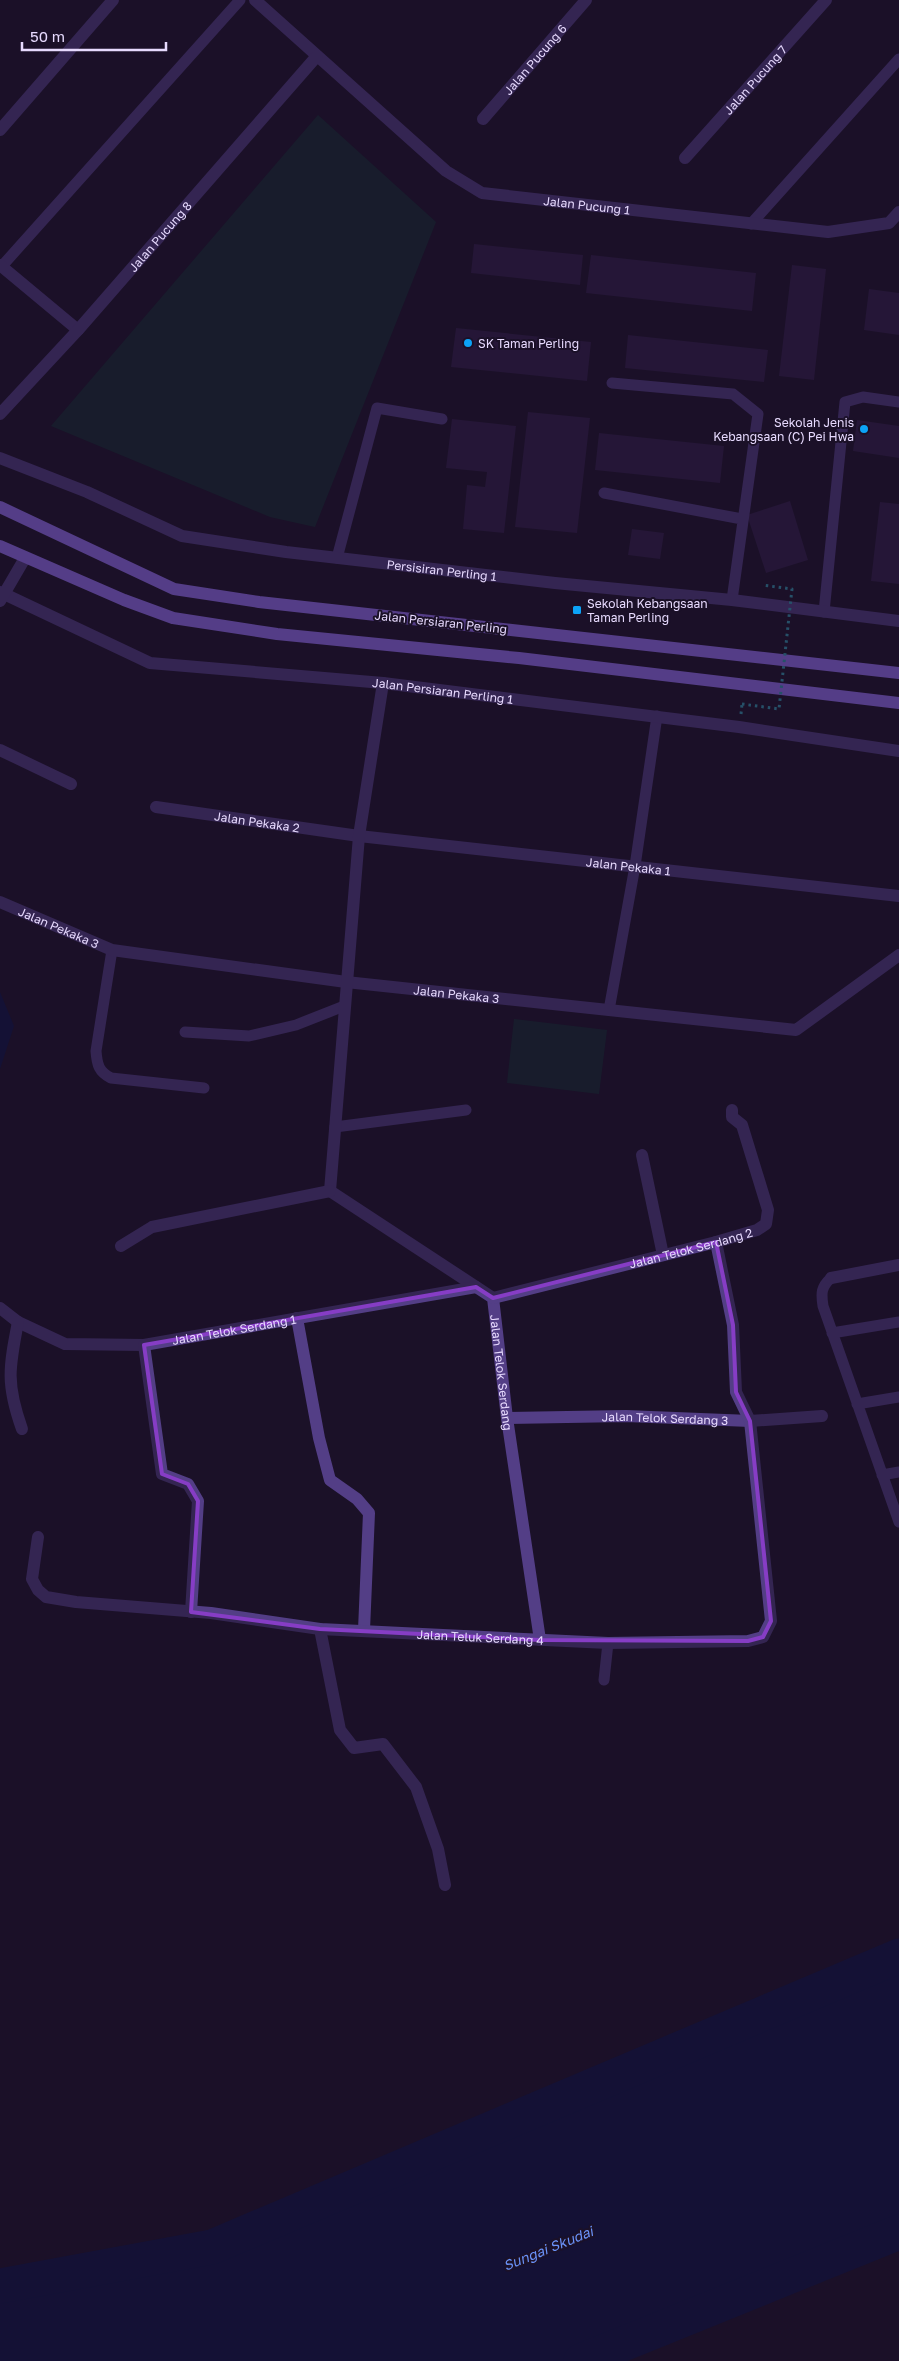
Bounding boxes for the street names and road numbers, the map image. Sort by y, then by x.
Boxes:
street label: Jalan Pucung 6 [500,21,569,98]
street label: Jalan Pucung 7 [720,42,790,117]
street label: Jalan Pucung 1 [543,192,631,217]
street label: Jalan Pucung 8 [125,198,195,275]
street label: Persisiran Perling 1 [386,556,498,584]
street label: Jalan Persiaran Perling [374,608,508,636]
street label: Jalan Persiaran Perling 1 [372,675,514,707]
street label: Jalan Pekaka 2 [213,808,301,835]
street label: Jalan Pekaka 1 [585,854,671,878]
street label: Jalan Pekaka 3 [16,903,101,951]
street label: Jalan Pekaka 3 [413,982,500,1006]
street label: Jalan Telok Serdang 2 [628,1224,754,1271]
street label: Jalan Telok Serdang 1 [171,1311,297,1347]
street label: Jalan Telok Serdang [487,1314,516,1432]
street label: Jalan Telok Serdang 3 [601,1408,729,1428]
street label: Jalan Teluk Serdang 4 [416,1626,544,1647]

